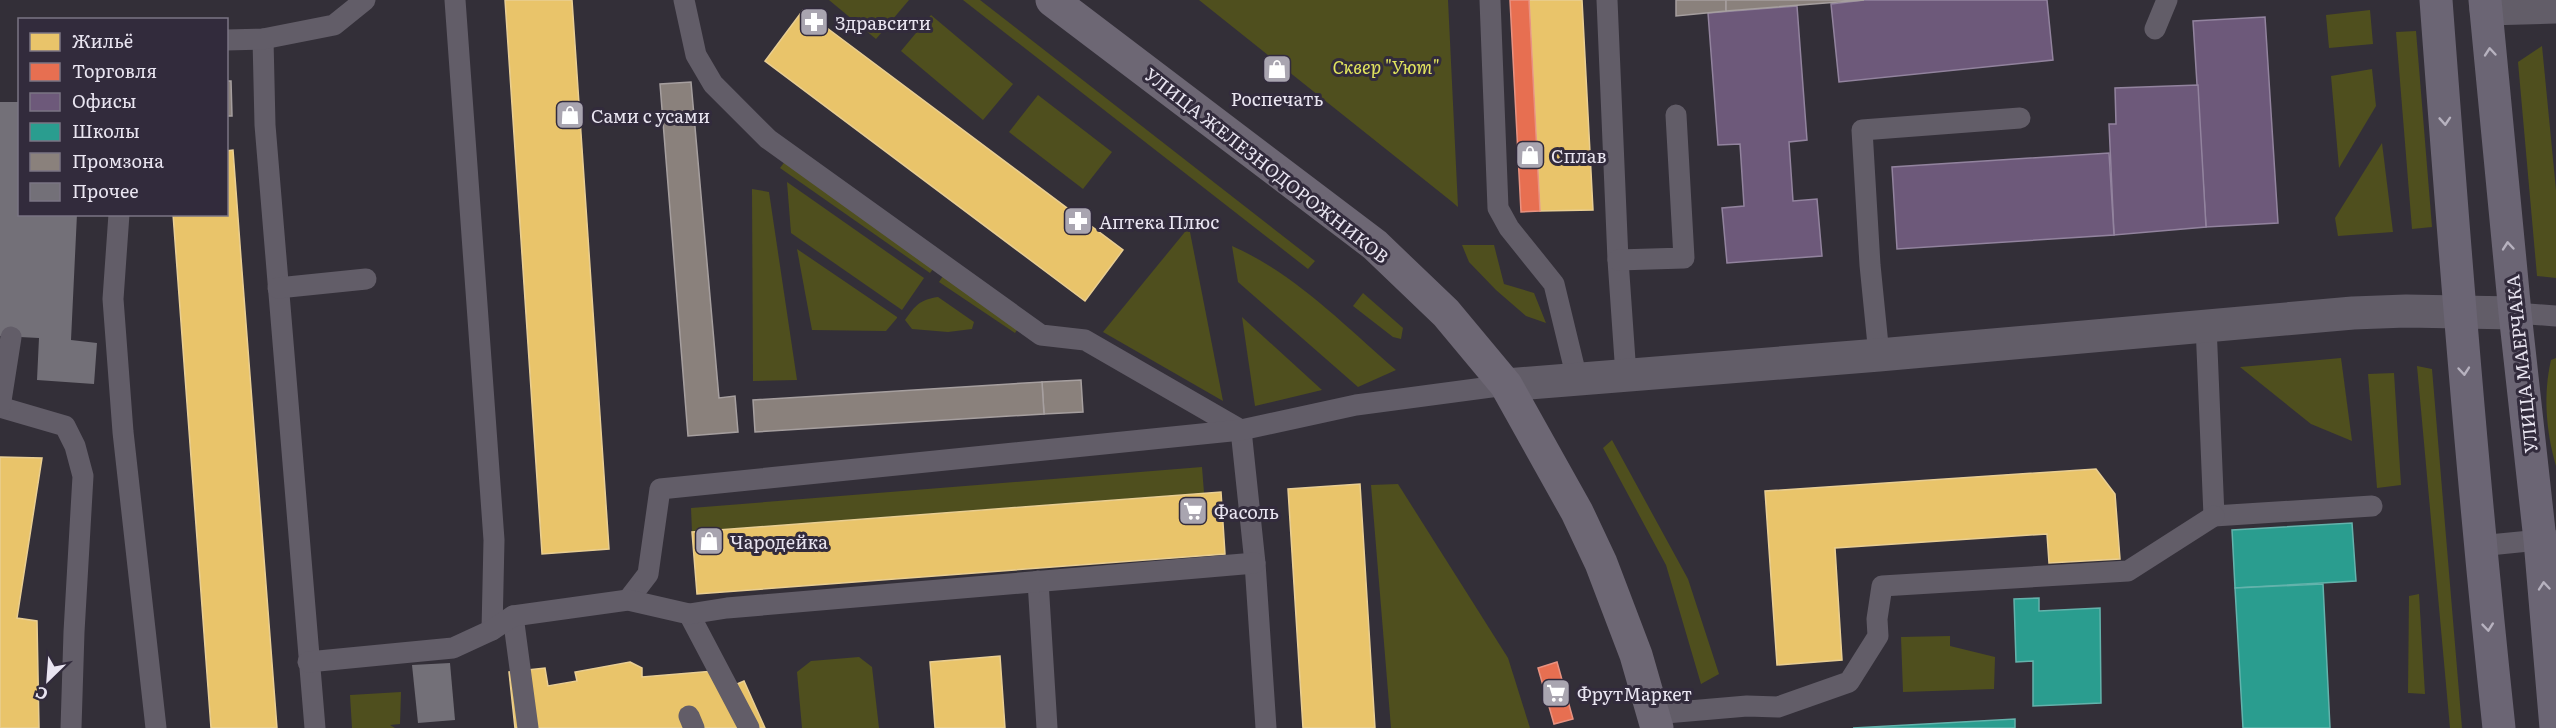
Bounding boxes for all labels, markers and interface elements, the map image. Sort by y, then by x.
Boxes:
pharmacy icon: Здравсити [798,6,830,38]
place label: Здравсити [835,9,931,36]
legend [18,18,228,216]
text: Жильё [72,27,133,54]
one-way arrow [2484,47,2497,56]
shop icon: Роспечать [1261,53,1293,85]
park label: Сквер "Уют" [1332,53,1440,80]
text: Торговля [72,57,157,84]
street label: УЛИЦА ЖЕЛЕЗНОДОРОЖНИКОВ [1139,61,1395,269]
place label: Роспечать [1231,85,1323,112]
text: Офисы [72,87,136,114]
shop icon: Сами с усами [554,99,586,131]
place label: Сами с усами [591,102,710,129]
text: Школы [72,117,140,144]
one-way arrow [2438,117,2451,126]
shop icon: Сплав [1514,139,1546,171]
place label: Сплав [1551,142,1607,169]
text: Промзона [72,147,164,174]
text: Прочее [72,177,139,204]
pharmacy icon: Аптека Плюс [1062,205,1094,237]
place label: Аптека Плюс [1099,208,1219,235]
one-way arrow [2502,241,2515,250]
street label: УЛИЦА МАЕРЧАКА [2498,274,2544,454]
one-way arrow [2457,366,2470,375]
supermarket icon: Фасоль [1177,495,1209,527]
place label: Фасоль [1214,498,1279,525]
shop icon: Чародейка [693,525,725,557]
place label: Чародейка [730,528,828,555]
one-way arrow [2538,581,2551,591]
one-way arrow [2481,623,2494,632]
north arrow [18,650,78,710]
supermarket icon: ФрутМаркет [1540,677,1572,709]
place label: ФрутМаркет [1577,680,1692,707]
text: С [31,681,51,708]

